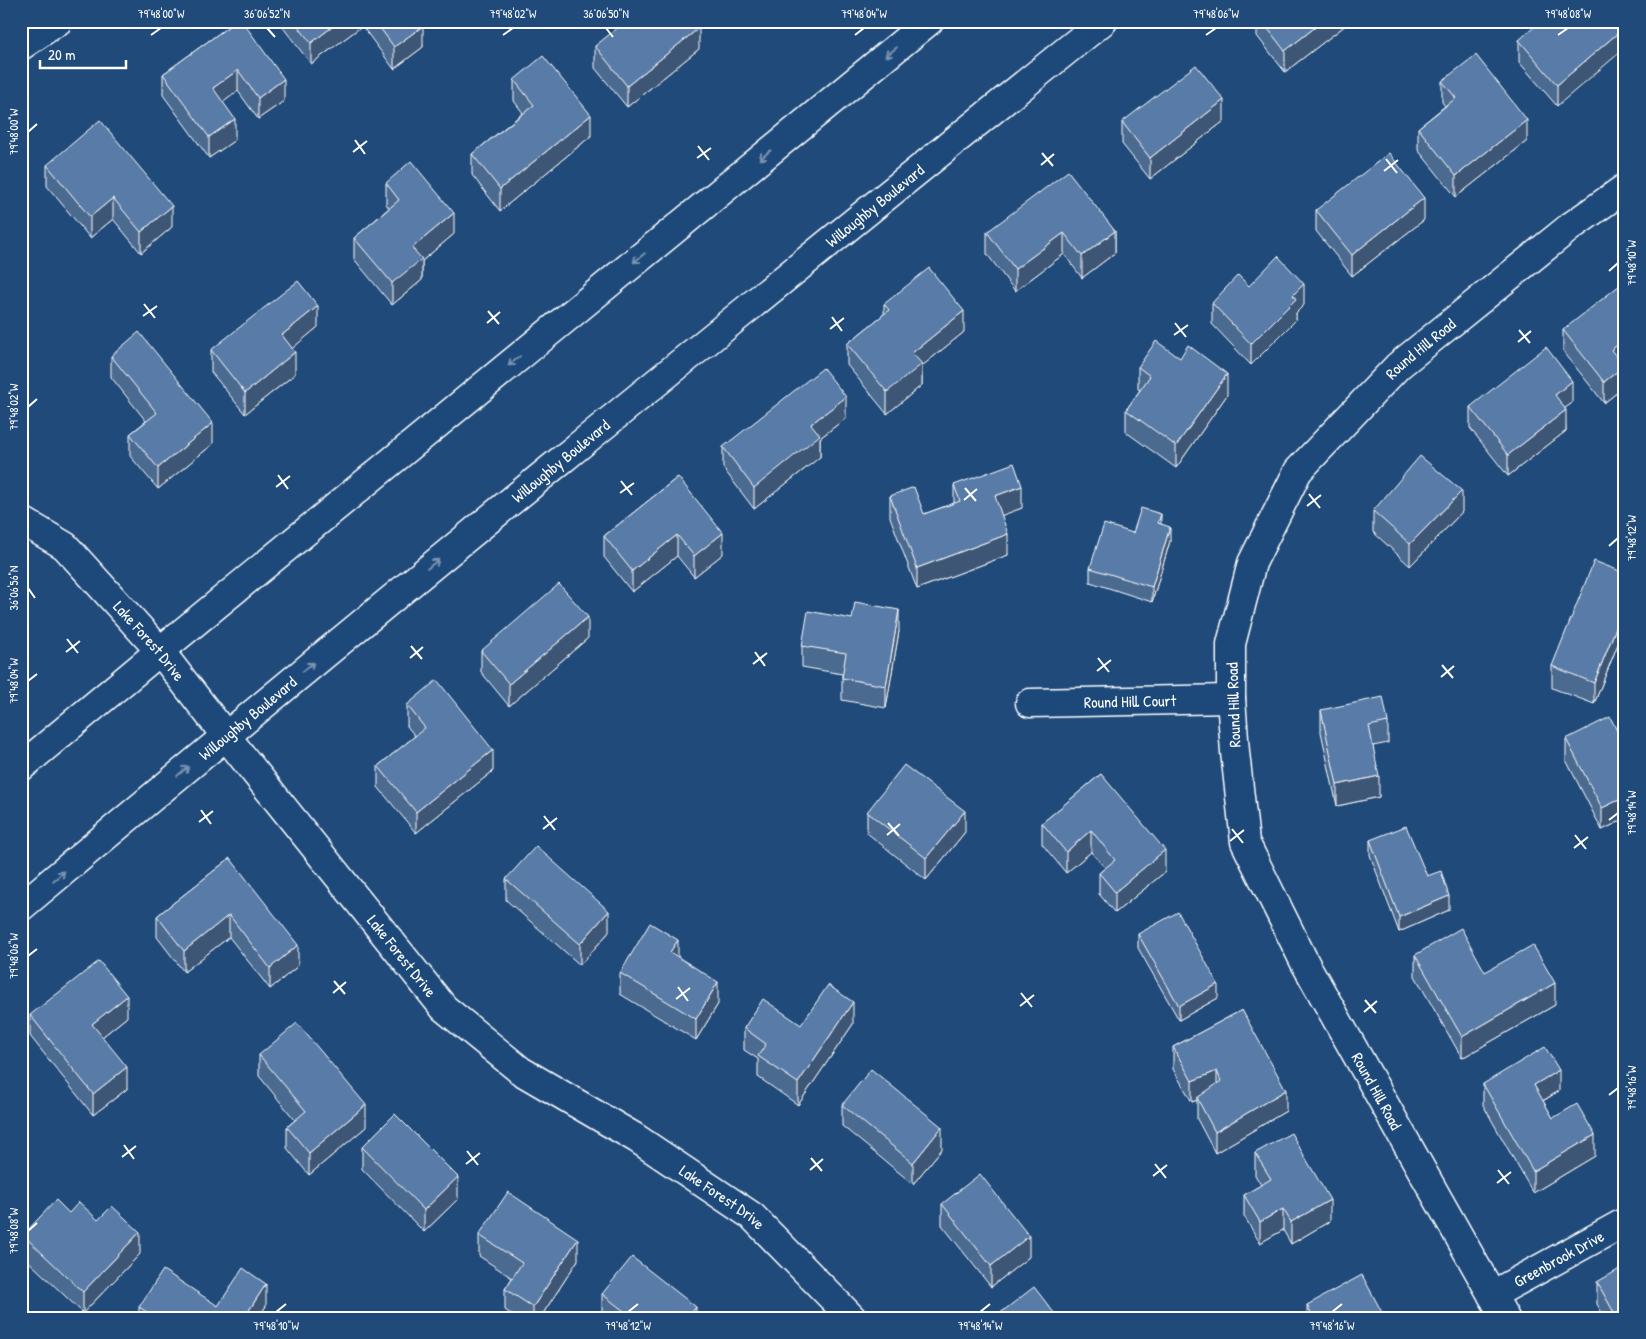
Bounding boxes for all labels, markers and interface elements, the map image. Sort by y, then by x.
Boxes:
text: 79°48'00"W [138,5,185,22]
text: 36°06'52"N [244,5,290,22]
text: 79°48'02"W [490,5,537,22]
text: 36°06'50"N [583,5,629,22]
text: 79°48'04"W [841,5,887,22]
text: 79°48'06"W [1193,5,1240,22]
text: 79°48'08"W [1545,5,1592,22]
scale bar [40,38,126,70]
text: 20 m [48,44,75,65]
one-way arrow [885,47,898,58]
text: 79°48'00"W [5,108,22,155]
one-way arrow [759,150,772,161]
street label: Willoughby Boulevard [821,159,929,252]
text: 79°48'10"W [1623,240,1640,286]
one-way arrow [633,252,646,264]
street label: Round Hill Road [1380,313,1460,384]
one-way arrow [507,355,520,367]
text: 79°48'02"W [5,383,22,430]
street label: Willoughby Boulevard [507,414,614,508]
text: 79°48'12"W [1623,514,1640,561]
one-way arrow [427,559,440,570]
text: 36°06'56"N [5,566,22,610]
street label: Lake Forest Drive [109,596,191,686]
text: 79°48'04"W [5,658,22,704]
one-way arrow [301,662,314,673]
street label: Round Hill Road [1221,662,1245,748]
street label: Willoughby Boulevard [194,671,301,765]
street label: Round Hill Court [1084,689,1177,713]
one-way arrow [176,765,189,777]
text: 79°48'14"W [1623,790,1640,835]
one-way arrow [52,870,65,881]
street label: Lake Forest Drive [362,910,442,1002]
text: 79°48'06"W [5,932,22,979]
street label: Round Hill Road [1347,1048,1407,1134]
text: 79°48'16"W [1623,1065,1640,1110]
street label: Lake Forest Drive [675,1159,770,1234]
text: 79°48'08"W [5,1207,22,1254]
street label: Greenbrook Drive [1509,1224,1608,1292]
text: 79°48'10"W [253,1317,299,1334]
text: 79°48'12"W [605,1317,652,1334]
text: 79°48'14"W [958,1317,1003,1334]
text: 79°48'16"W [1310,1317,1355,1334]

